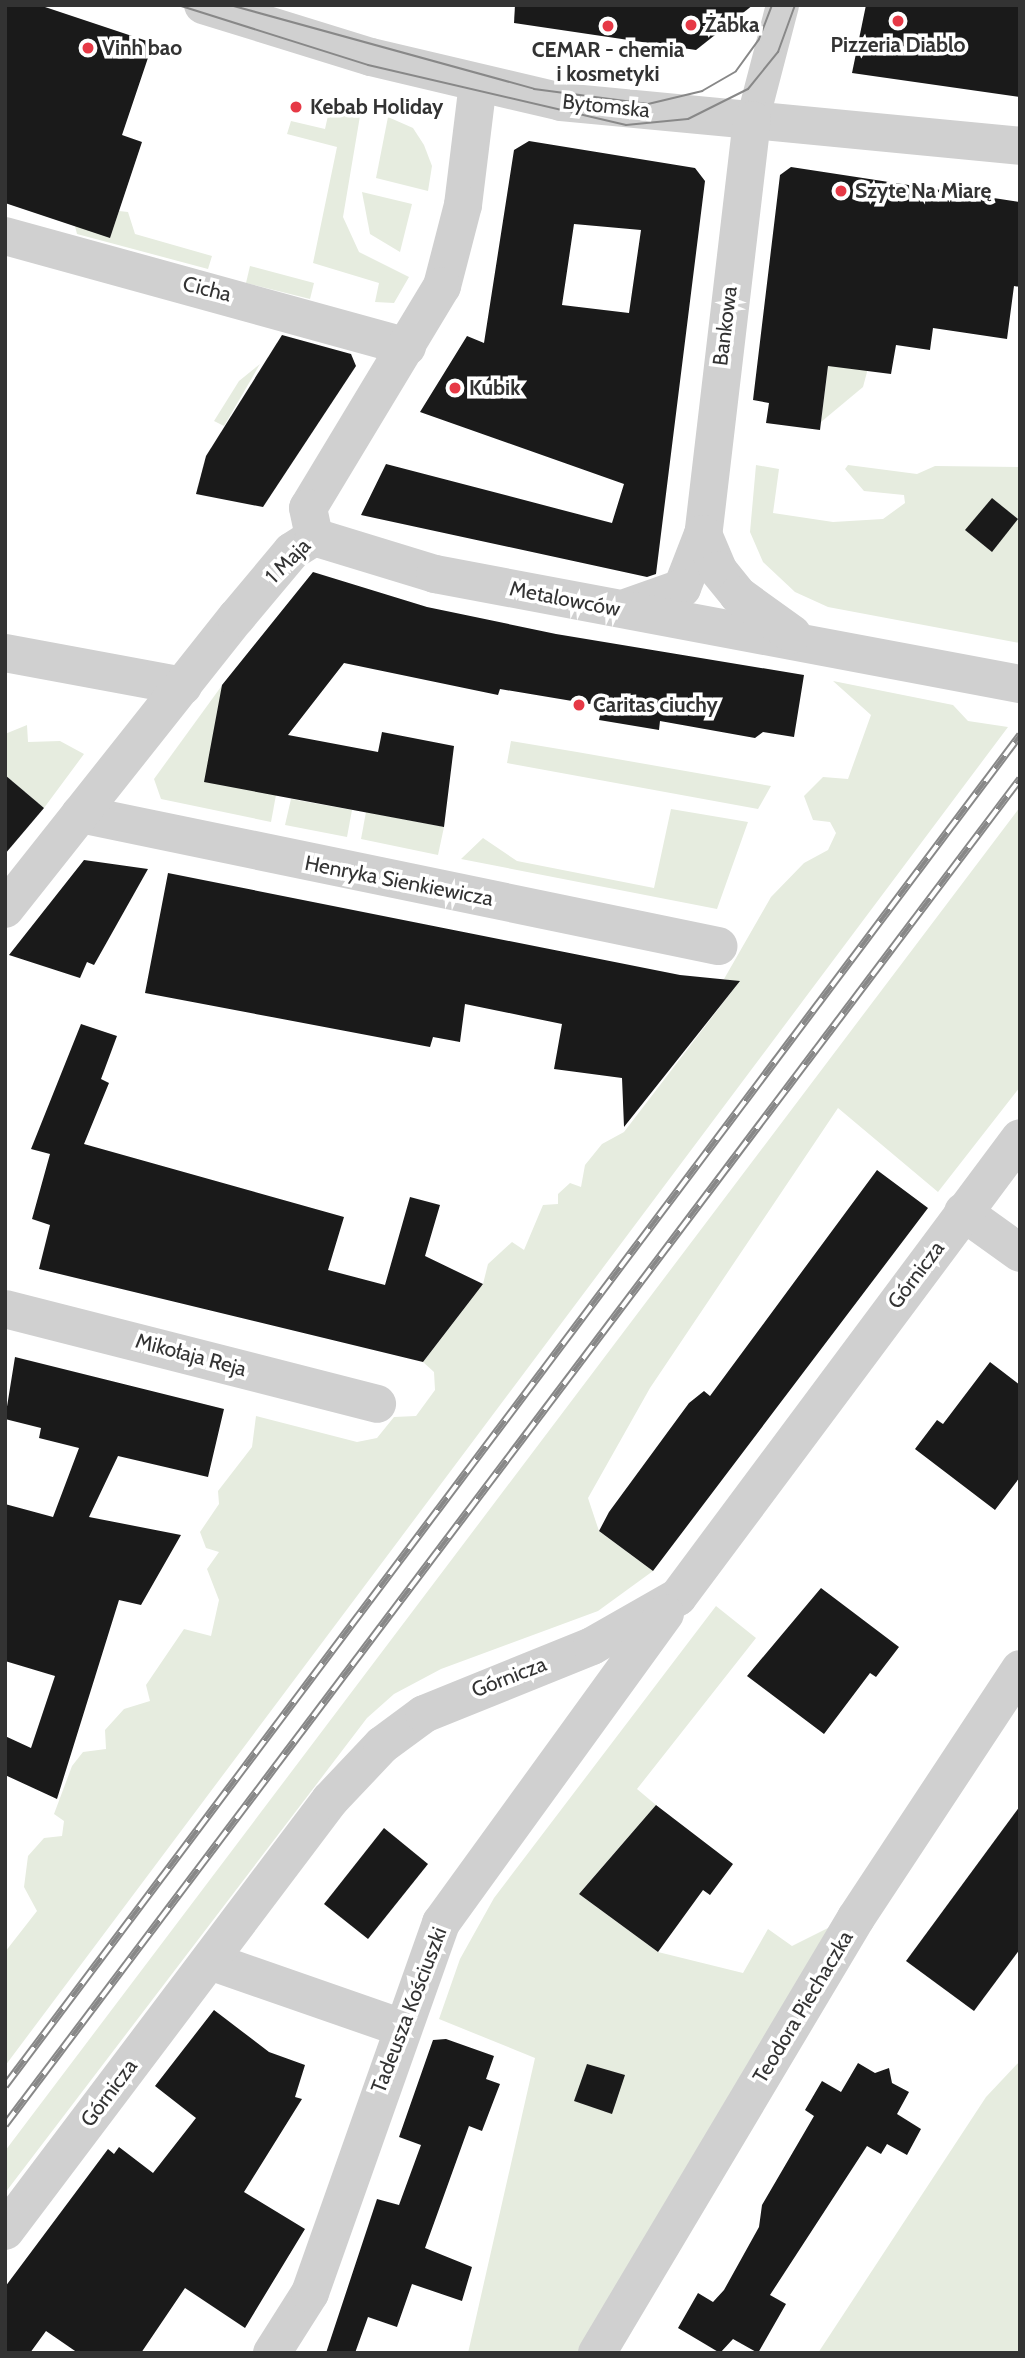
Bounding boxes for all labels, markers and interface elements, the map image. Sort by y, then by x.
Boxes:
place label: Żabka [705,12,759,38]
marker: Pizzeria Diablo [890,13,906,29]
marker: Żabka [683,17,699,33]
marker: CEMAR - chemia i kosmetyki [600,18,616,34]
place label: Pizzeria Diablo [831,32,965,58]
place label: Vinh bao [102,35,182,61]
place label: CEMAR - chemia i kosmetyki [532,37,684,87]
marker: Vinh bao [80,40,96,56]
street label: Bytomska [561,89,651,123]
place label: Kebab Holiday [310,94,443,120]
marker: Kebab Holiday [288,99,304,115]
place label: Szyte Na Miarę [855,178,991,204]
marker: Szyte Na Miarę [833,183,849,199]
street label: Cicha [180,271,234,307]
street label: Bankowa [708,285,742,367]
place label: Kubik [469,375,520,401]
marker: Kubik [447,380,463,396]
street label: 1 Maja [260,533,316,589]
street label: Metalowców [508,576,622,622]
place label: Caritas ciuchy [593,692,718,718]
marker: Caritas ciuchy [571,697,587,713]
street label: Henryka Sienkiewicza [303,850,495,912]
street label: Górnicza [882,1236,950,1314]
street label: Mikołaja Reja [133,1328,249,1382]
street label: Górnicza [468,1651,550,1703]
street label: Tadeusza Kościuszki [366,1923,452,2097]
street label: Teodora Piechaczka [748,1926,858,2088]
street label: Górnicza [75,2054,143,2132]

